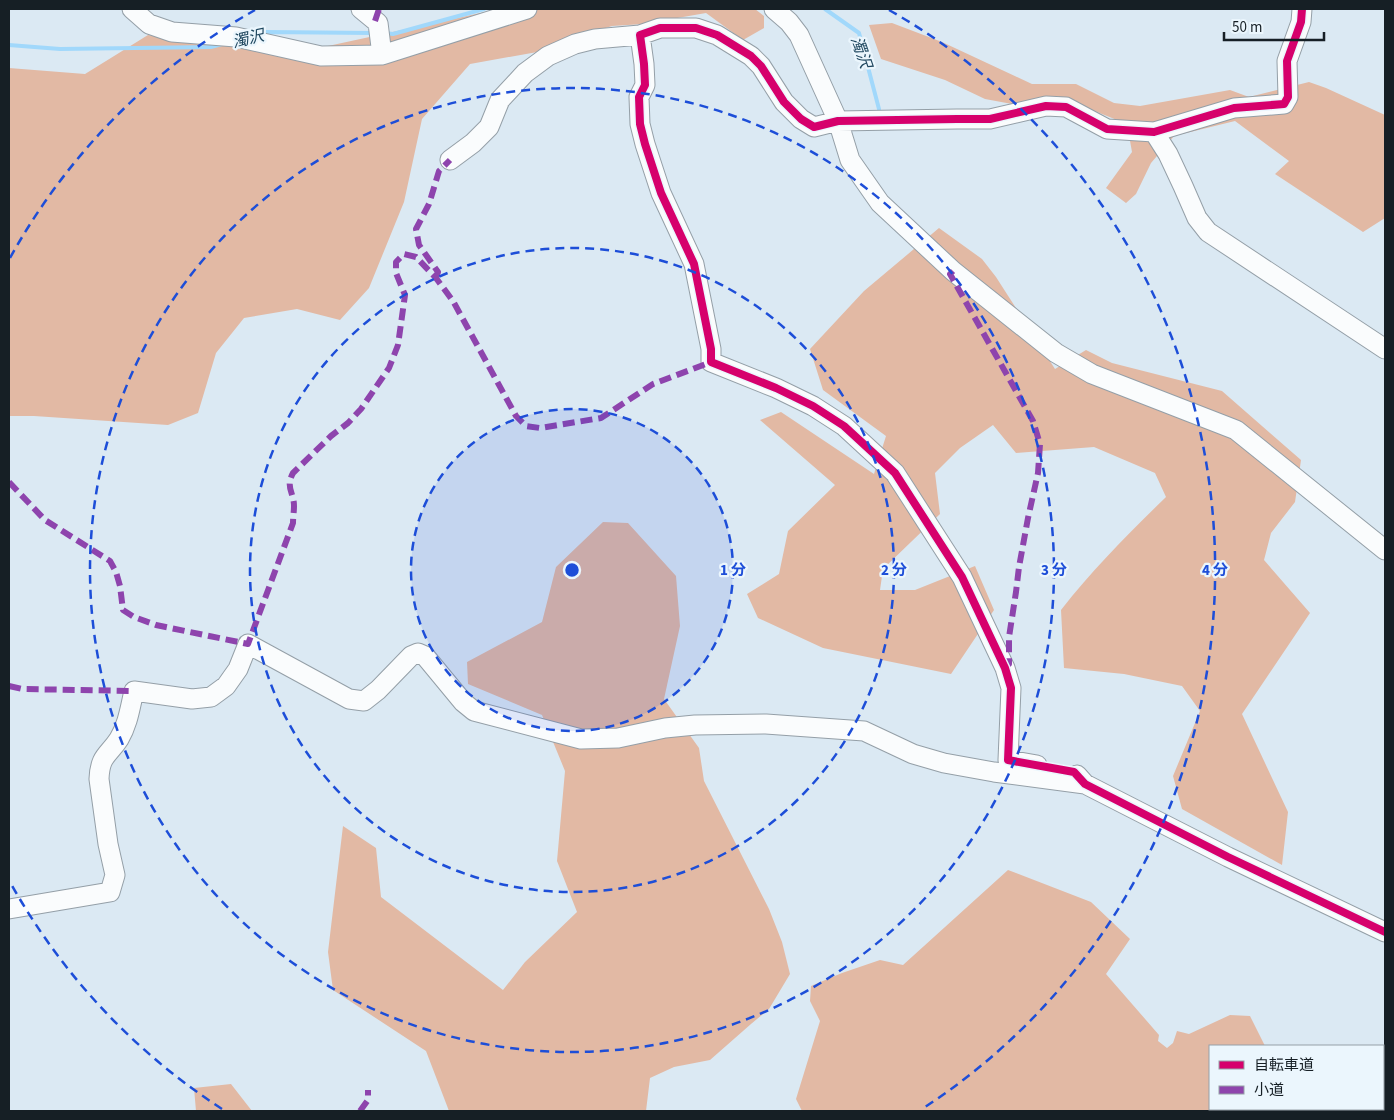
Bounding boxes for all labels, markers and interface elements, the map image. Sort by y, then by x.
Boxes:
scale bar [1224,10,1324,42]
text: 50 m [1232,17,1262,38]
water label: 濁沢 [230,24,268,53]
water label: 濁沢 [845,34,877,73]
text: 1 分 [720,560,746,581]
text: 2 分 [881,560,907,581]
text: 3 分 [1041,560,1067,581]
text: 4 分 [1202,560,1228,581]
centre of rings [563,561,581,579]
legend [1209,1045,1384,1110]
text: 自転車道 [1254,1055,1314,1076]
text: 小道 [1254,1080,1284,1101]

